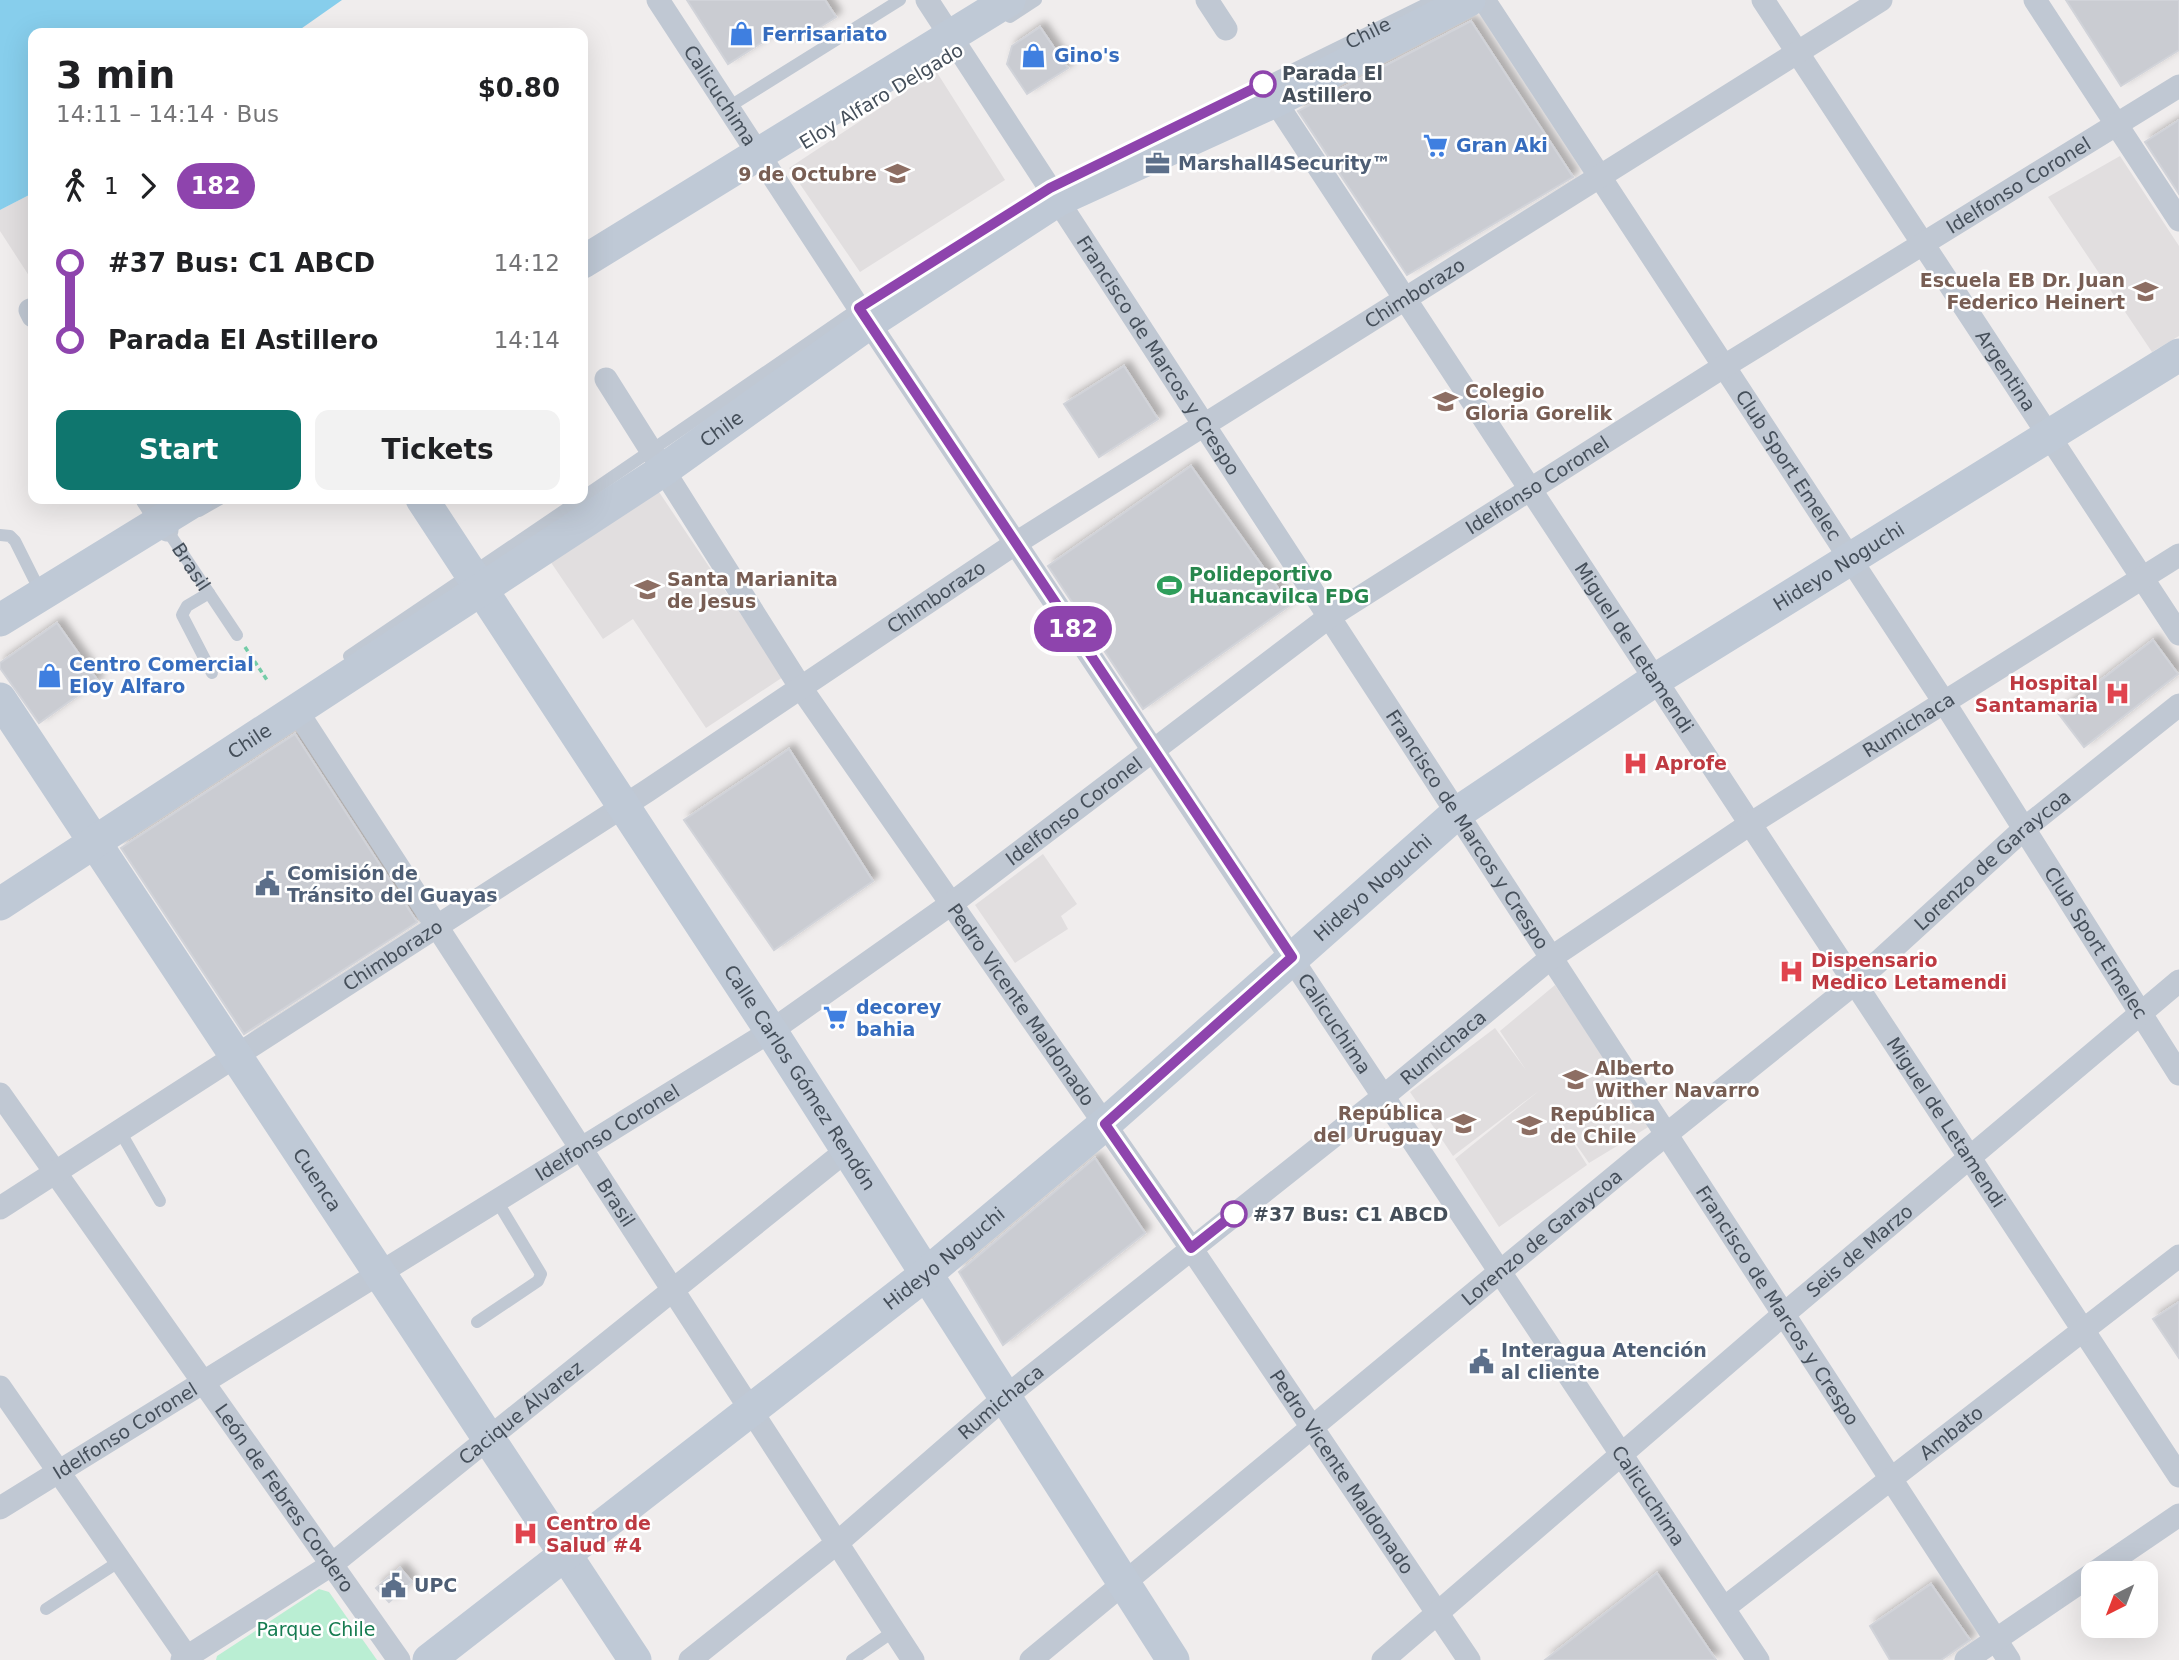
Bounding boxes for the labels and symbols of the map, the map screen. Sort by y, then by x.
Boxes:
street label: Chile [1341,12,1394,53]
shop icon: Ferrisariato [728,20,756,48]
place label: Ferrisariato [762,23,887,45]
street label: Eloy Alfaro Delgado [795,38,967,154]
street label: Calicuchima [679,41,761,150]
shop icon: Gino's [1020,41,1048,69]
place label: Gino's [1054,44,1120,66]
place label: Parada El Astillero [1282,62,1383,106]
marker: Parada El Astillero [1250,71,1276,97]
supermarket icon: Gran Aki [1422,131,1450,159]
street label: Idelfonso Coronel [1942,132,2095,238]
place label: Gran Aki [1456,134,1548,156]
office icon: Marshall4Security™ [1144,149,1172,177]
place label: Marshall4Security™ [1178,152,1391,174]
school or university icon: 9 de Octubre [883,160,911,188]
place label: 9 de Octubre [738,163,877,185]
street label: Francisco de Marcos y Crespo [1072,231,1245,479]
street label: Chimborazo [1361,253,1469,332]
place label: Escuela EB Dr. Juan Federico Heinert [1920,269,2125,313]
school or university icon: Escuela EB Dr. Juan Federico Heinert [2131,277,2159,305]
street label: Argentina [1971,326,2041,415]
place label: Colegio Gloria Gorelik [1465,380,1612,424]
street label: Club Sport Emelec [1731,386,1846,544]
school or university icon: Colegio Gloria Gorelik [1431,388,1459,416]
street label: Chile [696,406,747,451]
street label: Idelfonso Coronel [1461,431,1613,539]
street label: Hideyo Noguchi [1769,517,1908,615]
street label: Brasil [168,538,215,595]
street label: Chimborazo [883,556,989,638]
street label: Miguel de Letamendi [1570,558,1698,737]
place label: Polideportivo Huancavilca FDG [1189,563,1369,607]
place label: Santa Marianita de Jesus [667,568,838,612]
sports icon: Polideportivo Huancavilca FDG [1155,571,1183,599]
school or university icon: Santa Marianita de Jesus [633,576,661,604]
line badge: 182 [1033,606,1113,652]
place label: Centro Comercial Eloy Alfaro [69,653,254,697]
shop icon: Centro Comercial Eloy Alfaro [35,661,63,689]
place label: Hospital Santamaria [1975,672,2098,716]
hospital icon: Hospital Santamaria [2104,680,2132,708]
street label: Rumichaca [1858,688,1959,762]
street label: Francisco de Marcos y Crespo [1382,705,1554,953]
street label: Chile [223,719,275,763]
hospital icon: Aprofe [1621,749,1649,777]
street label: Idelfonso Coronel [1001,752,1146,870]
place label: Aprofe [1655,752,1727,774]
street label: Lorenzo de Garaycoa [1910,785,2075,935]
street label: Hideyo Noguchi [1309,830,1436,945]
place label: Comisión de Tránsito del Guayas [287,862,498,906]
street label: Club Sport Emelec [2040,863,2152,1023]
public building icon: Comisión de Tránsito del Guayas [253,870,281,898]
street label: Pedro Vicente Maldonado [943,899,1099,1110]
street label: Chimborazo [339,915,446,995]
place label: Dispensario Medico Letamendi [1811,949,2007,993]
hospital icon: Dispensario Medico Letamendi [1777,957,1805,985]
street label: Calle Carlos Gómez Rendón [720,961,881,1194]
street label: Calicuchima [1293,969,1376,1078]
place label: decorey bahia [856,996,942,1040]
supermarket icon: decorey bahia [822,1004,850,1032]
street label: Rumichaca [1396,1005,1490,1089]
street label: Miguel de Letamendi [1882,1033,2010,1211]
place label: Alberto Wither Navarro [1595,1057,1760,1101]
school or university icon: Alberto Wither Navarro [1561,1065,1589,1093]
street label: Idelfonso Coronel [531,1079,683,1185]
place label: República del Uruguay [1313,1102,1444,1146]
place label: República de Chile [1550,1103,1655,1147]
school or university icon: República del Uruguay [1449,1110,1477,1138]
school or university icon: República de Chile [1516,1111,1544,1139]
street label: Cuenca [289,1144,346,1215]
street label: Lorenzo de Garaycoa [1457,1164,1626,1310]
street label: Brasil [592,1174,640,1231]
street label: Francisco de Marcos y Crespo [1692,1181,1864,1429]
street label: Seis de Marzo [1802,1200,1917,1302]
marker: #37 Bus: C1 ABCD [1221,1201,1247,1227]
street label: Hideyo Noguchi [879,1202,1009,1314]
place label: #37 Bus: C1 ABCD [1253,1203,1448,1225]
place label: Interagua Atención al cliente [1501,1339,1707,1383]
public building icon: Interagua Atención al cliente [1467,1347,1495,1375]
street label: Cacique Álvarez [454,1356,587,1469]
street label: Rumichaca [954,1360,1048,1444]
street label: Pedro Vicente Maldonado [1266,1366,1419,1578]
street label: Idelfonso Coronel [49,1378,201,1484]
street label: León de Febres Cordero [211,1399,359,1596]
street label: Ambato [1915,1401,1987,1464]
street label: Calicuchima [1607,1441,1690,1550]
place label: Centro de Salud #4 [546,1512,651,1556]
hospital icon: Centro de Salud #4 [512,1520,540,1548]
north arrow [2081,1561,2158,1638]
public building icon: UPC [380,1571,408,1599]
place label: UPC [414,1574,457,1596]
park label: Parque Chile [256,1618,376,1640]

